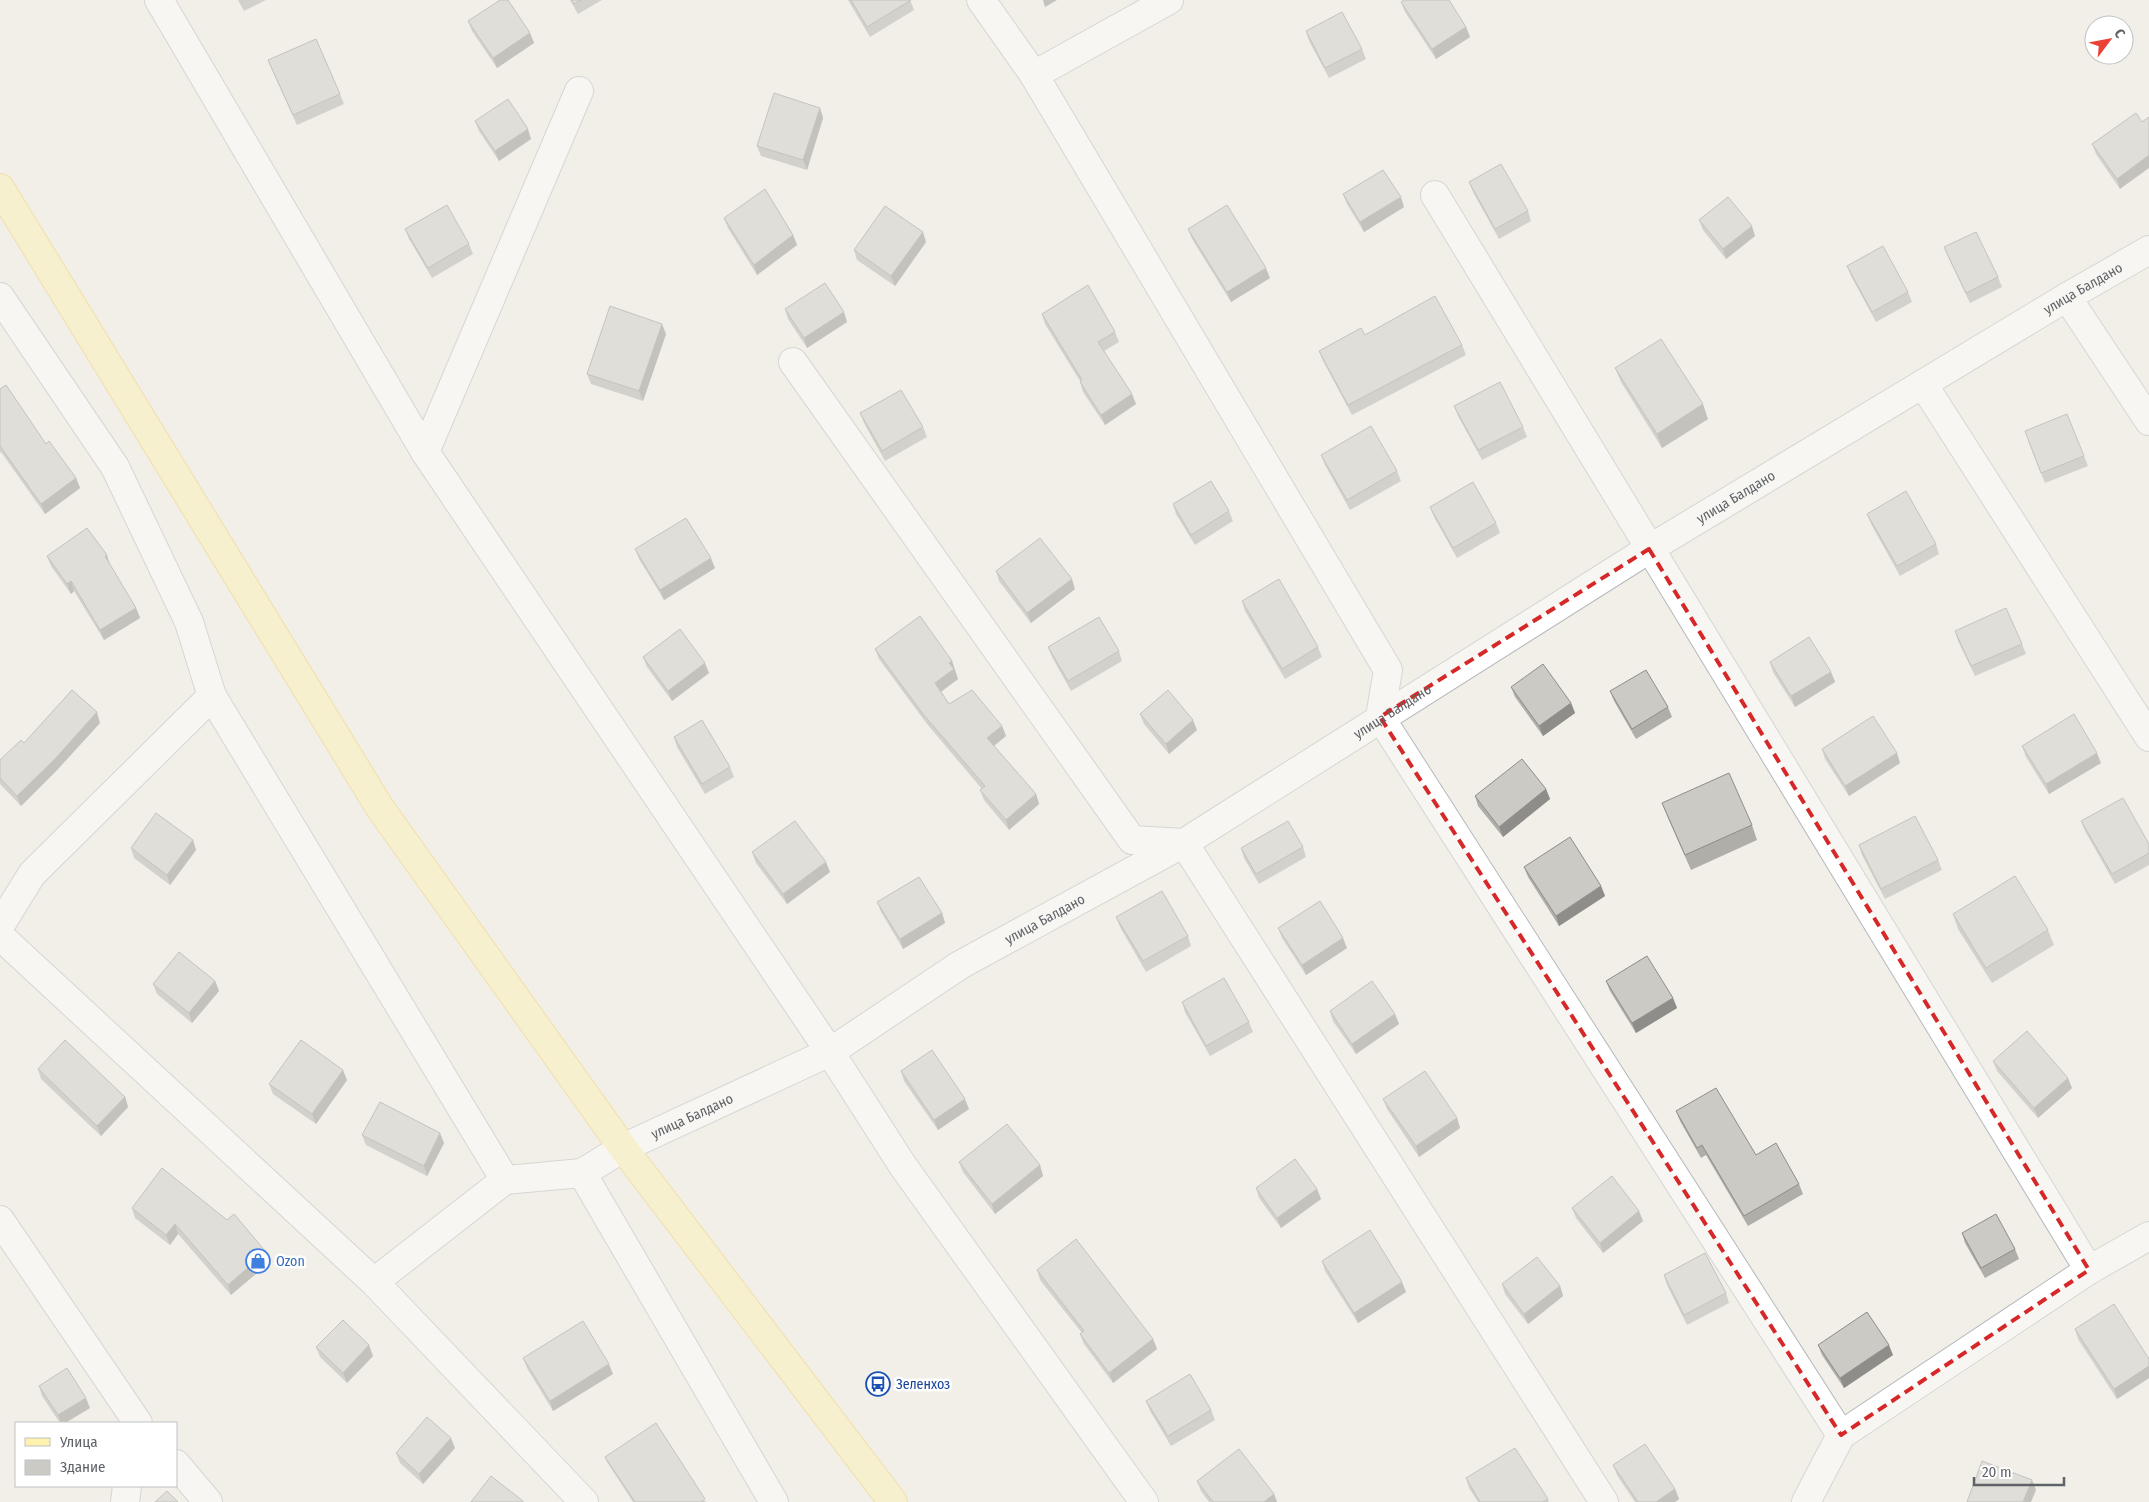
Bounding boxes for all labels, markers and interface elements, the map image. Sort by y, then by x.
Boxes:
north arrow [2084,15,2134,65]
text: С [2110,26,2129,42]
street label: улица Балдано [2040,259,2125,318]
street label: улица Балдано [1693,467,1778,527]
street label: улица Балдано [1350,680,1434,742]
street label: улица Балдано [1002,890,1088,948]
street label: улица Балдано [648,1090,736,1142]
shop icon: Ozon [245,1248,271,1274]
place label: Ozon [276,1253,305,1270]
bus stop icon: Зеленхоз [865,1371,891,1397]
place label: Зеленхоз [896,1376,950,1393]
legend [15,1422,178,1487]
text: Улица [59,1433,98,1451]
scale bar [1974,1454,2064,1486]
text: Здание [60,1458,106,1476]
text: 20 m [1982,1463,2012,1481]

